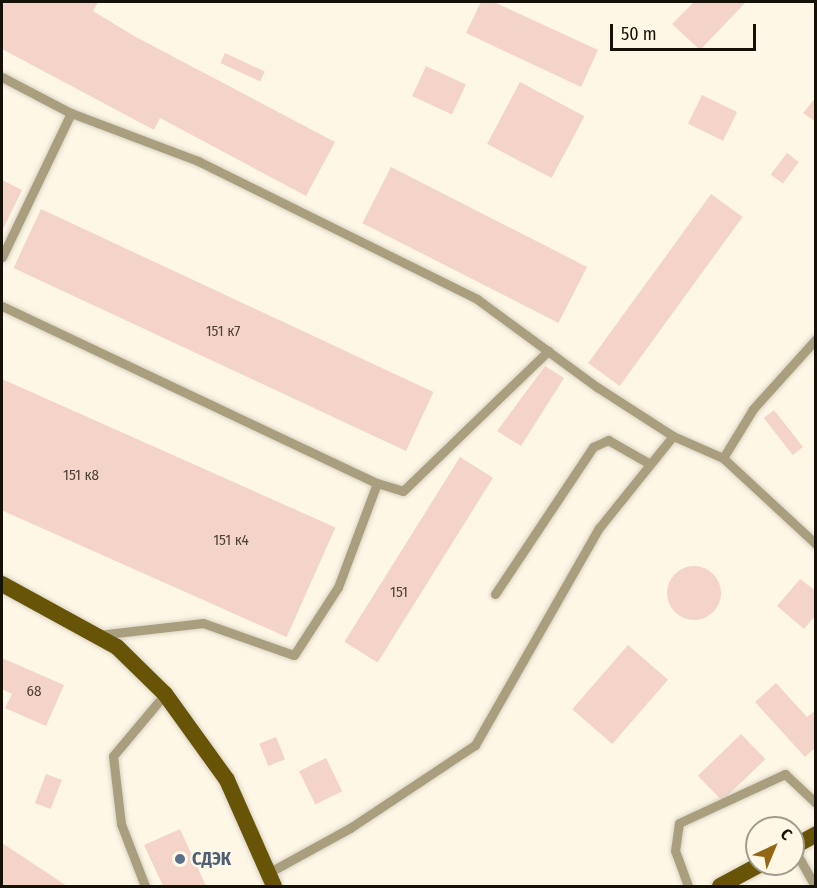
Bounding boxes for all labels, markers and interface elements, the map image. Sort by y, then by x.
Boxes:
scale bar [613,12,758,50]
text: 50 m [621,23,657,45]
house number: 151 к7 [206,323,240,341]
house number: 151 к8 [63,467,99,485]
house number: 151 к4 [213,532,249,550]
house number: 151 [390,584,408,602]
house number: 68 [27,683,41,701]
north arrow [745,816,805,876]
text: С [777,824,796,844]
place label: СДЭК [192,848,231,870]
marker: СДЭК [173,852,187,866]

